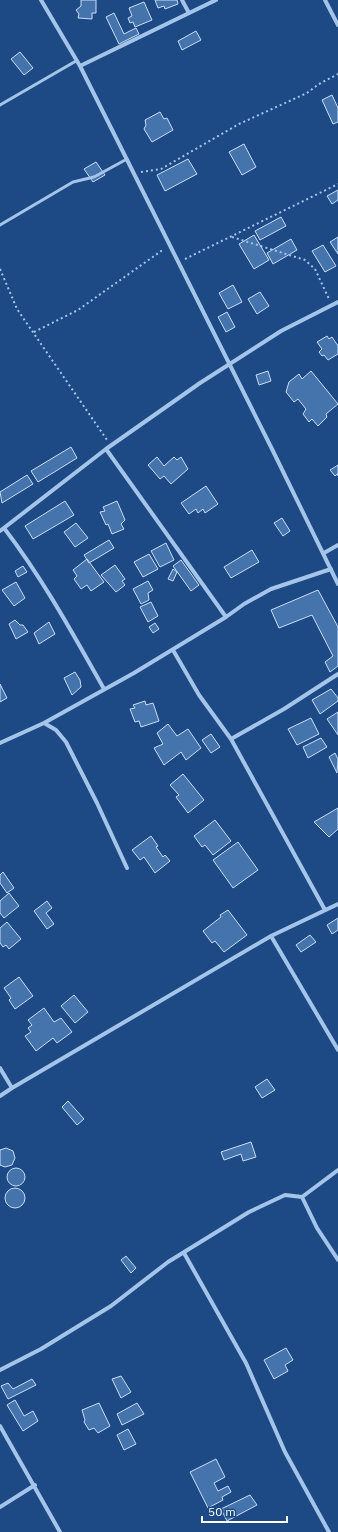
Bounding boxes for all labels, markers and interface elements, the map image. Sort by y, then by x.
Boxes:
scale bar [202,1498,287,1524]
text: 50 m [208,1504,236,1519]

